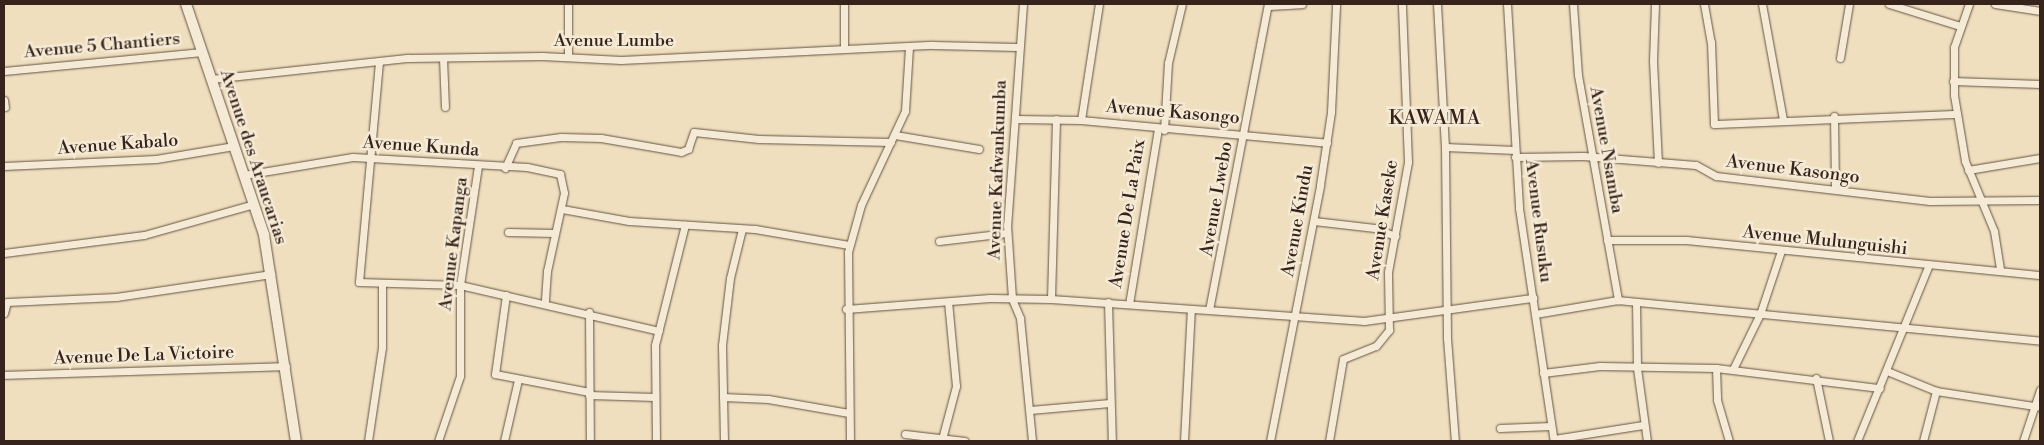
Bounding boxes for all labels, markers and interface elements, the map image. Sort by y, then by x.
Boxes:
street label: Avenue 5 Chantiers [23,28,181,64]
street label: Avenue Lumbe [554,30,674,52]
street label: Avenue des Araucarias [215,67,291,247]
street label: Avenue Kafwankumba [984,80,1012,260]
street label: Avenue Nsamba [1584,85,1628,215]
street label: Avenue Kasongo [1105,96,1241,130]
district label: KAWAMA [1388,106,1482,130]
street label: Avenue Kabalo [57,130,179,160]
street label: Avenue Kunda [362,132,480,162]
street label: Avenue De La Paix [1106,138,1150,290]
street label: Avenue Lwebo [1196,140,1238,258]
street label: Avenue Kasongo [1725,151,1861,189]
street label: Avenue Kaseke [1363,158,1403,282]
street label: Avenue Rusuku [1520,158,1556,284]
street label: Avenue Kindu [1278,163,1318,279]
street label: Avenue Kapanga [435,176,473,312]
street label: Avenue Mulunguishi [1742,222,1908,260]
street label: Avenue De La Victoire [53,342,235,370]

